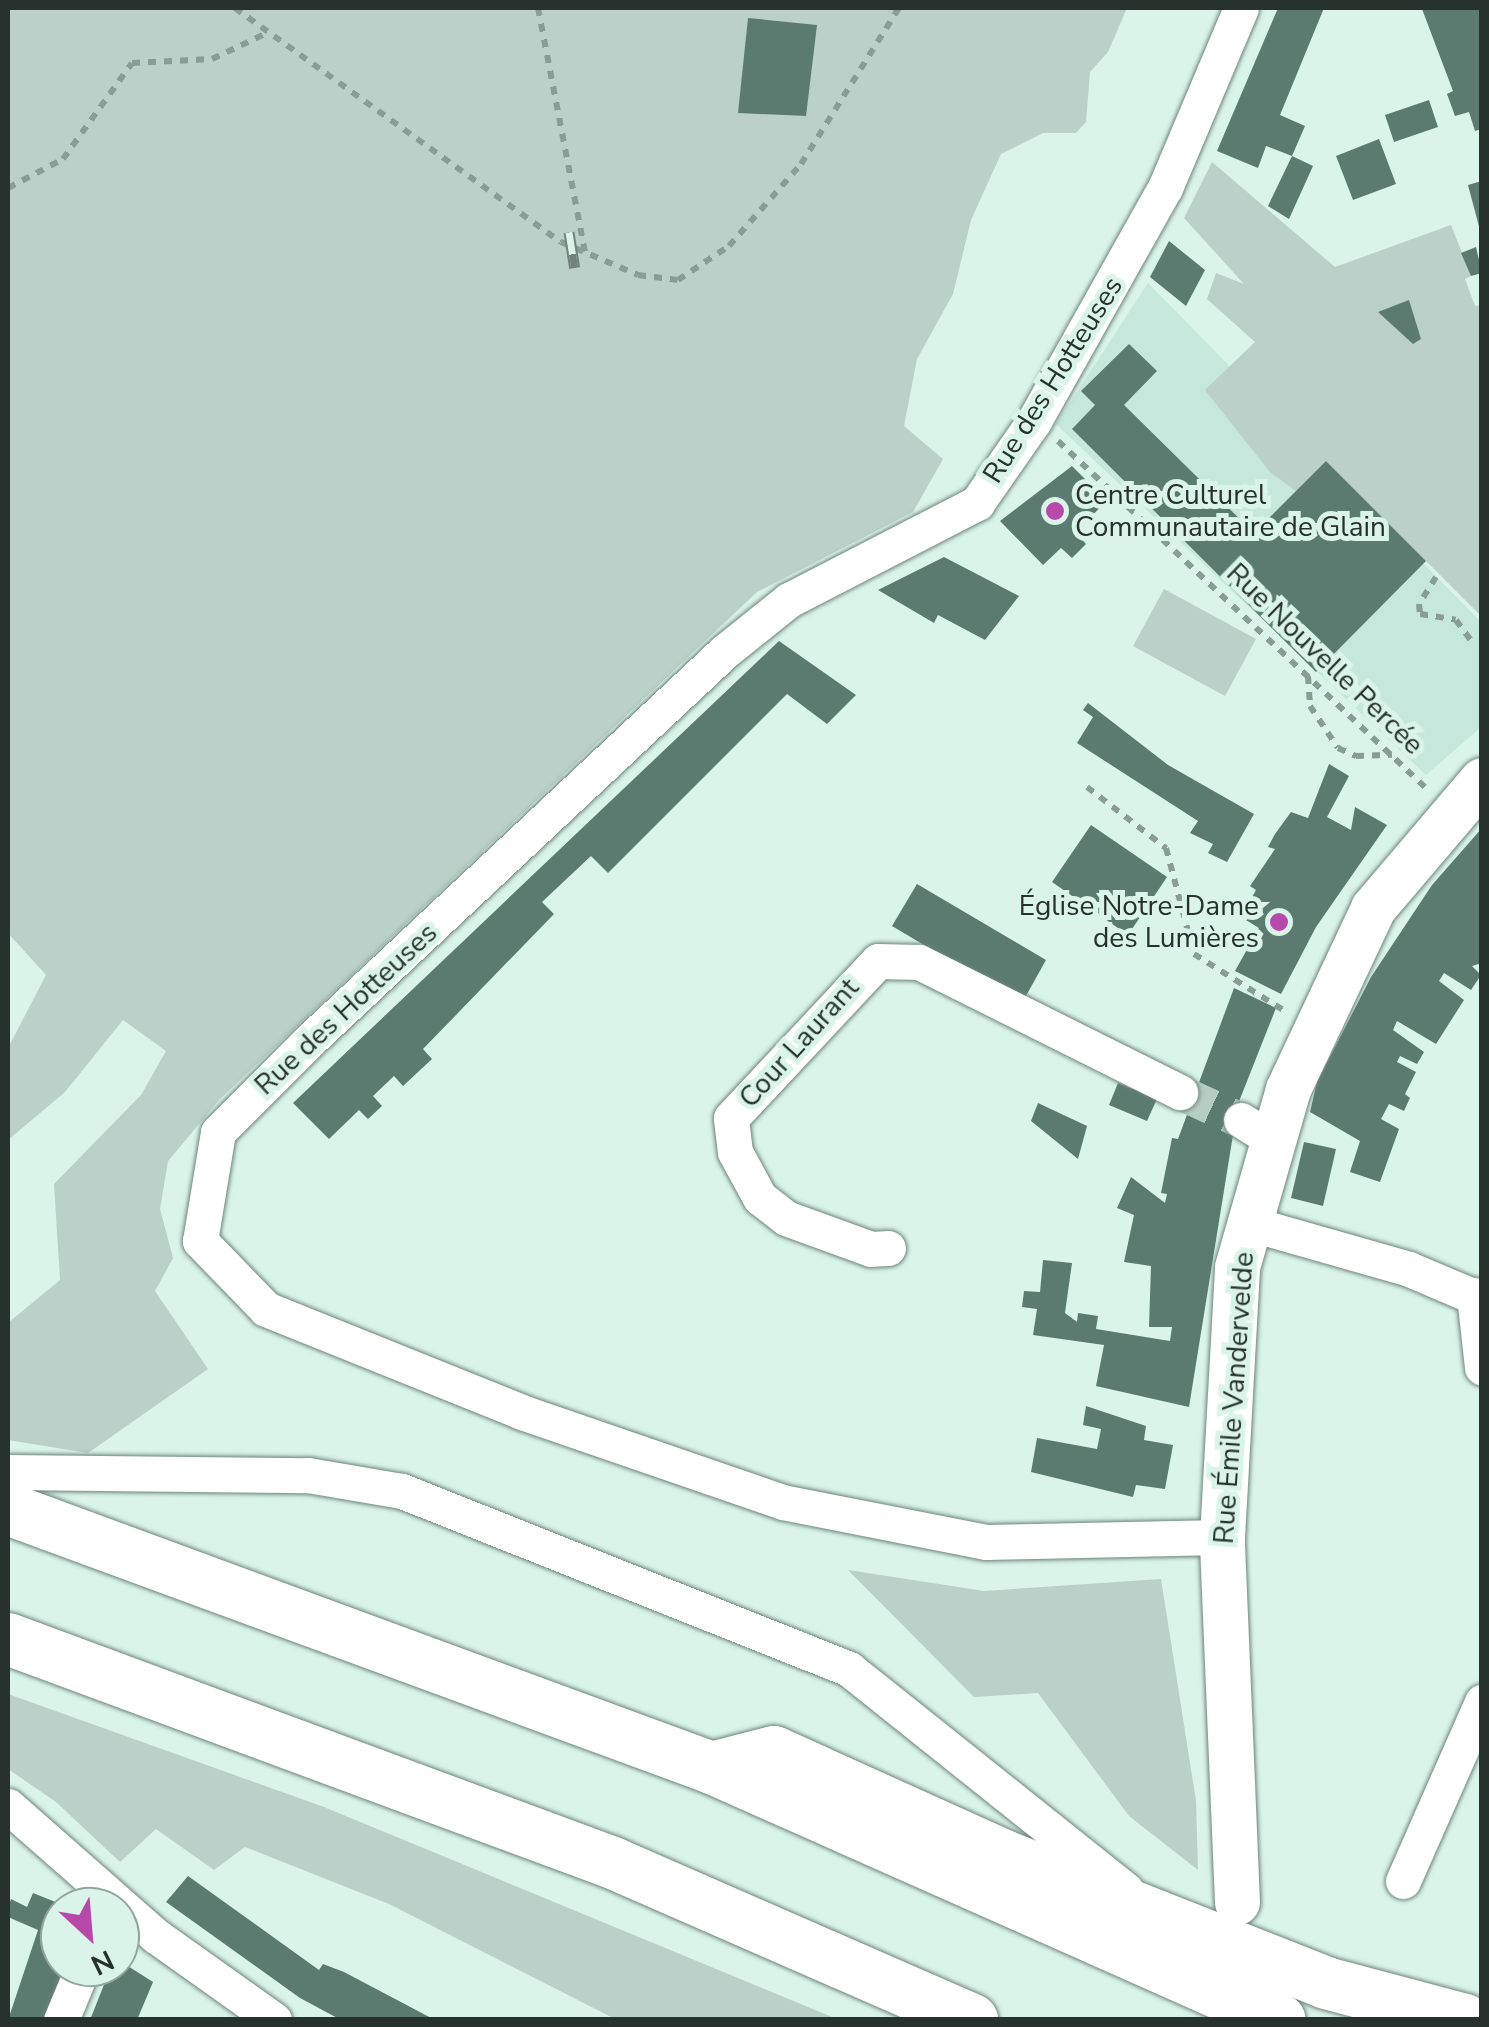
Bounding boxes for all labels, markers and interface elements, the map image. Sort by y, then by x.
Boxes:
street label: Rue des Hotteuses [976,271,1130,489]
place label: Centre Culturel Communautaire de Glain [1075,478,1386,544]
marker: Centre Culturel Communautaire de Glain [1044,500,1066,522]
street label: Rue Nouvelle Percée [1220,556,1430,762]
place label: Église Notre-Dame des Lumières [1019,889,1259,955]
marker: Église Notre-Dame des Lumières [1268,911,1290,933]
street label: Rue des Hotteuses [248,916,444,1102]
street label: Cour Laurant [732,971,866,1115]
street label: Rue Émile Vandervelde [1207,1251,1261,1545]
north arrow [40,1887,140,1987]
text: N [85,1940,120,1984]

